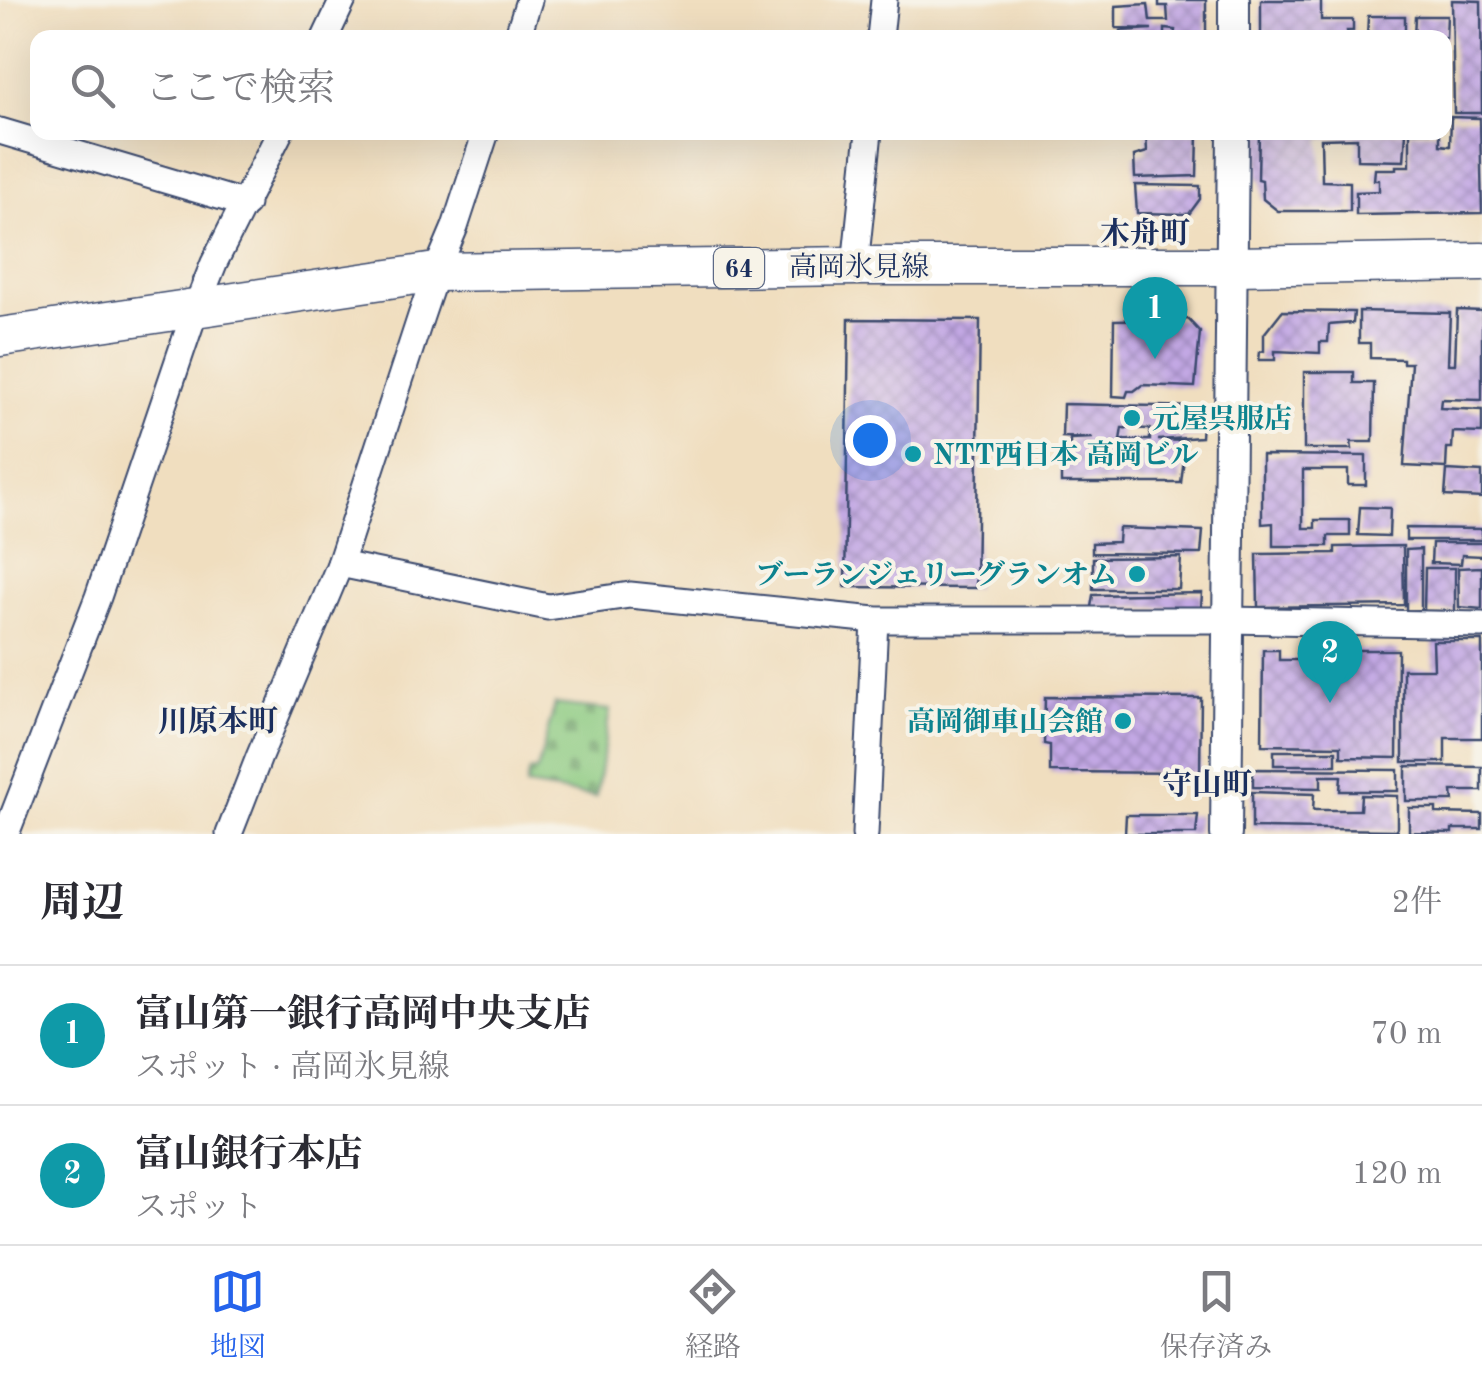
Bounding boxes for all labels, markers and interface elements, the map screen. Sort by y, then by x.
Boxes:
search box [30,30,1452,140]
icon: search [65,58,120,113]
text: ここで検索 [145,71,335,109]
district label: 木舟町 [1100,217,1190,250]
road number: 64 [714,248,764,288]
street label: 高岡氷見線 [789,252,929,283]
pin: 1 [1122,276,1188,359]
place label: 元屋呉服店 [1152,404,1292,435]
marker: 元屋呉服店 [1121,407,1143,429]
your location [845,415,896,466]
place label: NTT西日本 高岡ビル [933,440,1198,471]
marker: NTT西日本 高岡ビル [902,443,924,465]
place label: ブーランジェリーグランオム [755,560,1117,591]
marker: ブーランジェリーグランオム [1126,563,1148,585]
pin: 2 [1298,620,1362,703]
district label: 川原本町 [158,705,278,738]
place label: 高岡御車山会館 [907,706,1103,738]
marker: 高岡御車山会館 [1112,710,1134,732]
district label: 守山町 [1162,768,1252,801]
text: 周辺 [40,884,124,926]
text: 2件 [1391,888,1442,920]
text: 富山第一銀行高岡中央支店 [135,997,591,1035]
text: 1 [63,1019,82,1051]
text: 70 m [1371,1019,1442,1051]
text: スポット · 高岡氷見線 [135,1053,450,1085]
text: 富山銀行本店 [135,1137,363,1175]
text: 2 [63,1159,82,1191]
text: 120 m [1352,1159,1442,1191]
text: スポット [135,1193,263,1225]
tab: 地図 [210,1264,266,1367]
tab: 経路 [685,1264,741,1367]
tab: 保存済み [1160,1264,1272,1367]

